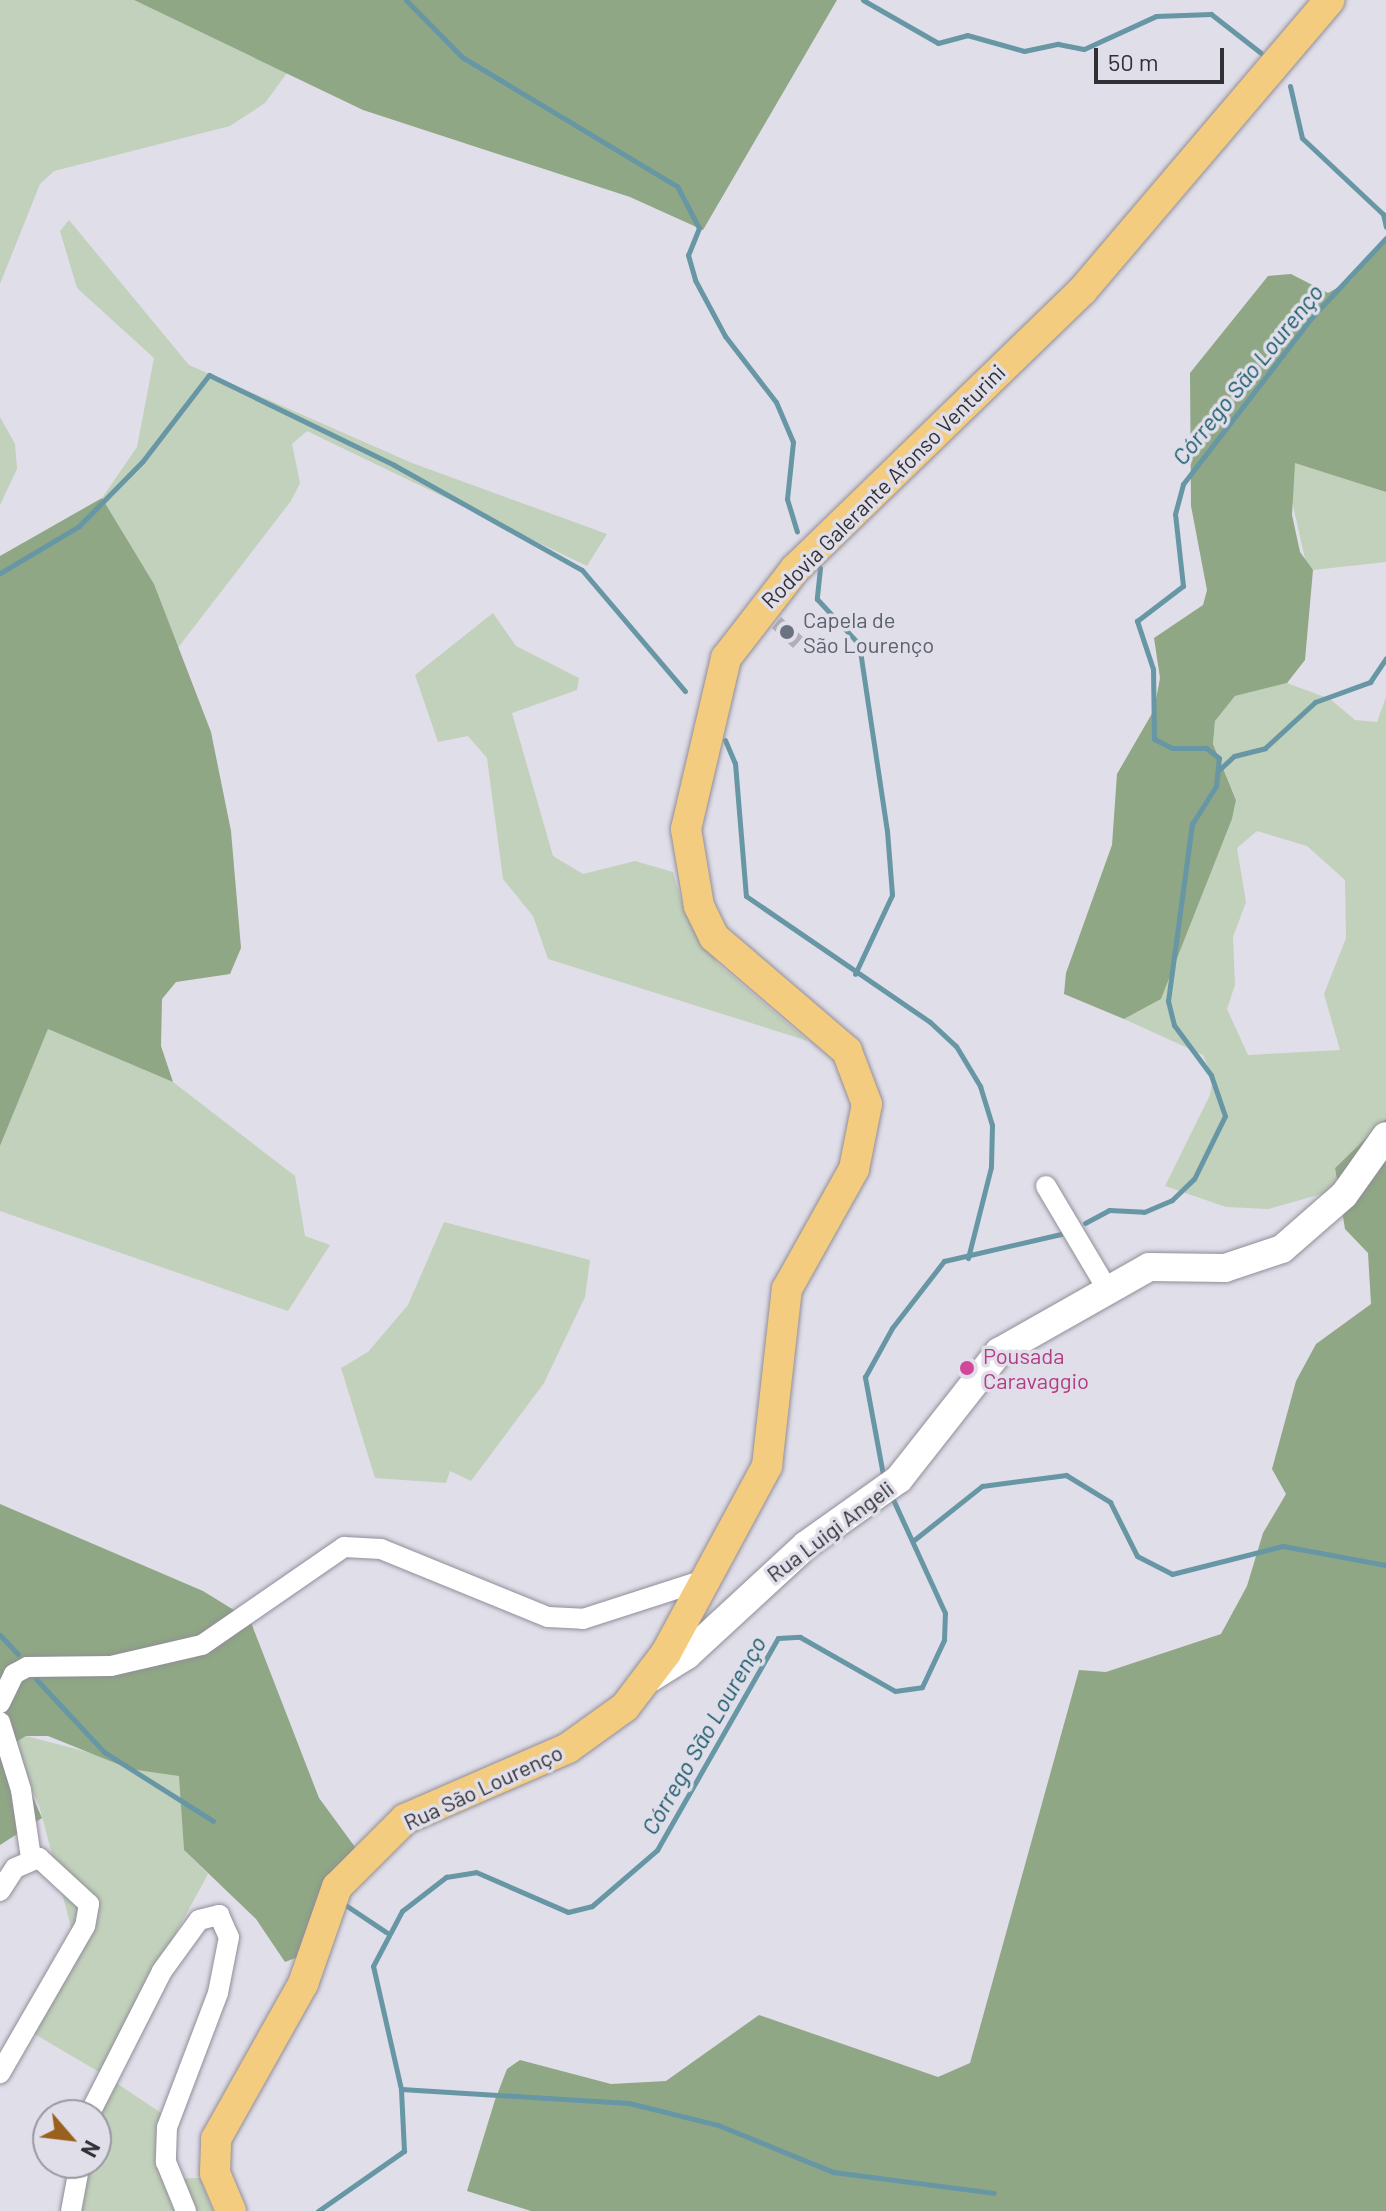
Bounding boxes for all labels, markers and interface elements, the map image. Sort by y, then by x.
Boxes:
scale bar [1098,32,1228,82]
text: 50 m [1108,47,1159,76]
water label: Córrego São Lourenço [1165,278,1329,470]
street label: Rodovia Galerante Afonso Venturini [756,359,1010,613]
place label: Capela de São Lourenço [803,606,934,658]
marker: Capela de São Lourenço [778,623,796,641]
place label: Pousada Caravaggio [983,1342,1089,1394]
marker: Pousada Caravaggio [958,1359,976,1377]
street label: Rua Luigi Angeli [761,1475,899,1587]
water label: Córrego São Lourenço [634,1631,772,1839]
street label: Rua São Lourenço [399,1739,567,1835]
north arrow [32,2099,112,2179]
text: N [77,2137,106,2162]

